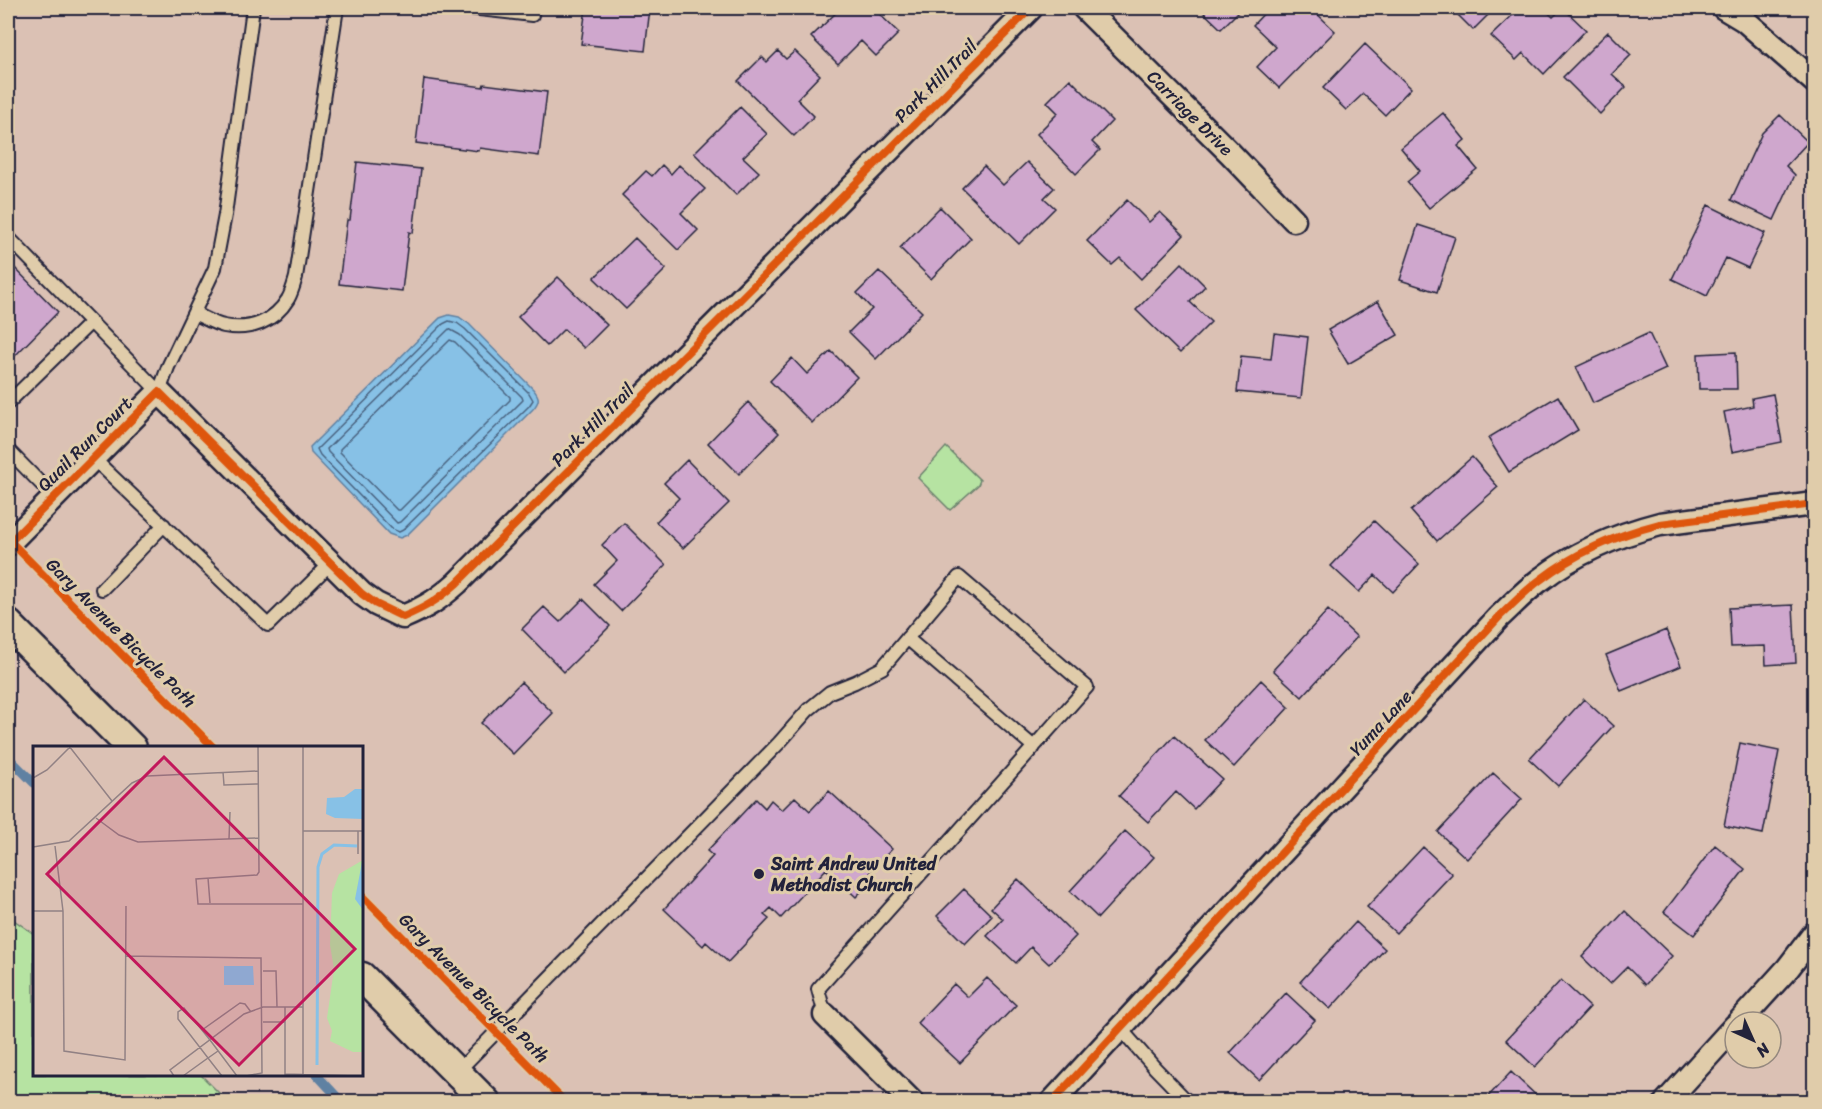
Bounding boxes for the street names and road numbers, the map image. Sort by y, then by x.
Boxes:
street label: Park Hill Trail [886,31,986,131]
street label: Carriage Drive [1139,62,1241,164]
street label: Park Hill Trail [543,375,643,475]
street label: Quail Run Court [30,388,141,499]
street label: Gary Avenue Bicycle Path [38,550,204,716]
street label: Yuma Lane [1342,682,1420,764]
street label: Gary Avenue Bicycle Path [391,905,557,1071]

